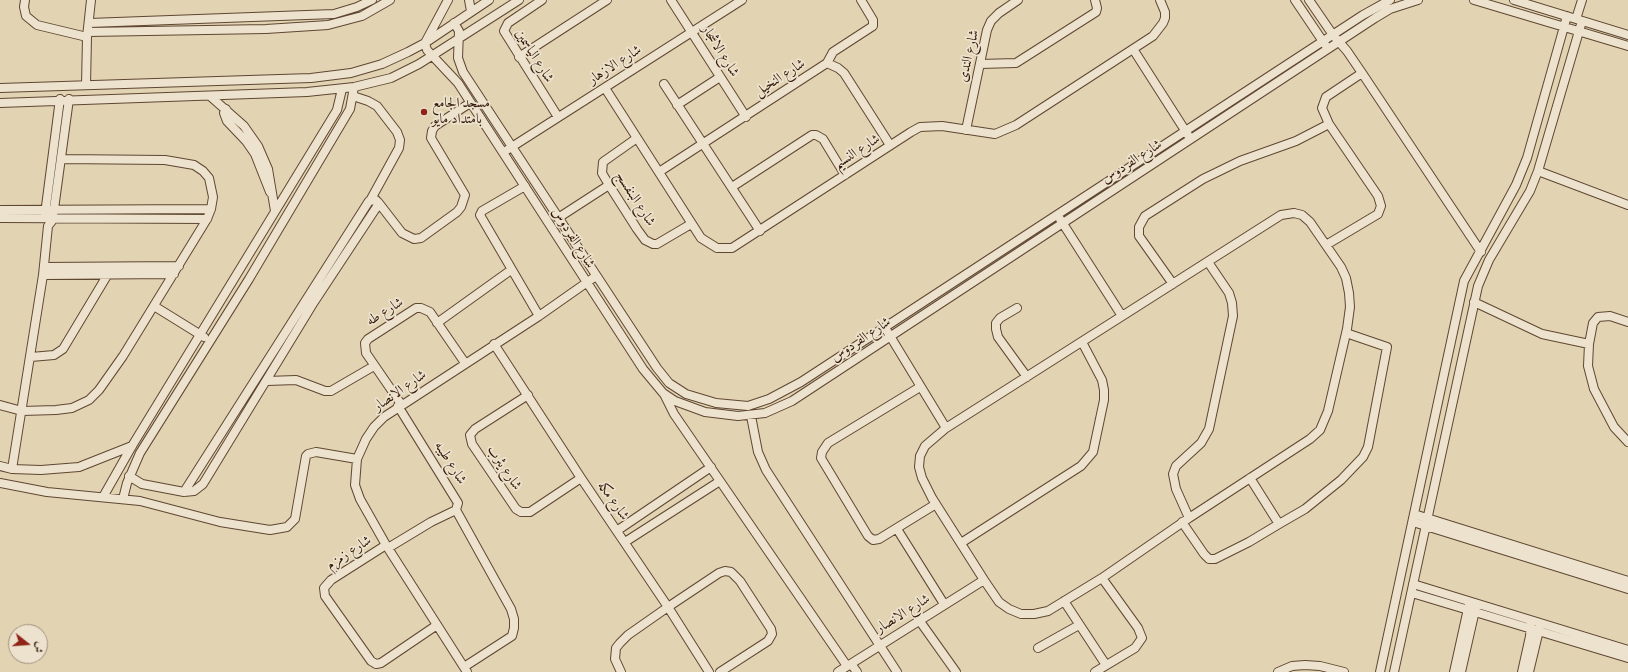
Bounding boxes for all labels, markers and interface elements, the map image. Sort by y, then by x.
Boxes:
street label: شارع الاشجار [698,22,742,80]
street label: شارع الياسمين [511,26,557,86]
street label: شارع الندى [955,28,983,84]
street label: شارع الازهار [585,42,645,88]
street label: شارع النخيل [751,55,809,101]
place label: مسجد الجامع بامتداد مايو [432,96,490,128]
marker: مسجد الجامع بامتداد مايو [419,107,429,117]
street label: شارع النسيم [831,131,883,173]
street label: شارع الفردوس [1099,136,1165,188]
street label: شارع البنفسج [611,168,659,230]
street label: شارع الفردوس [548,204,598,272]
street label: شارع طه [363,294,407,330]
street label: شارع الفردوس [828,314,894,366]
street label: شارع الانصار [370,367,430,415]
street label: شارع طيبه [430,438,470,488]
street label: شارع يثرب [483,442,525,494]
street label: شارع مكه [594,478,632,524]
street label: شارع زمزم [323,532,375,574]
street label: شارع الانصار [873,591,933,637]
north arrow [8,624,48,664]
text: ش [31,640,47,654]

